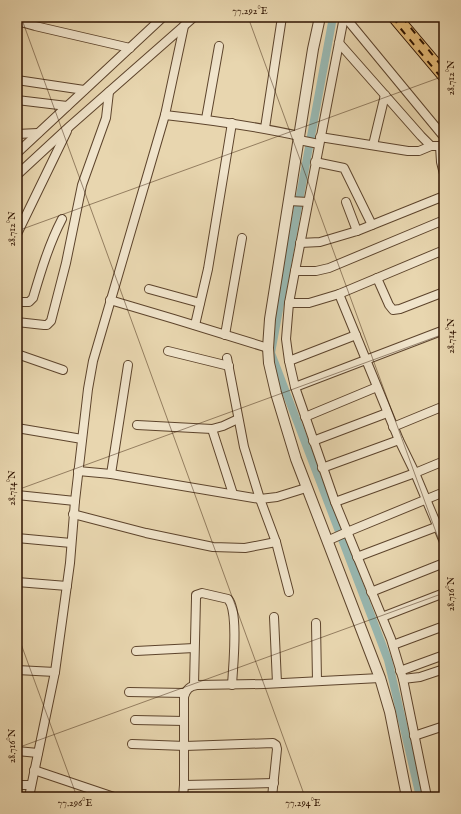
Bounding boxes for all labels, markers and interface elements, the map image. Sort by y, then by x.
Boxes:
text: 77.292°E [232,5,268,18]
text: 28.712°N [445,60,458,96]
text: 28.712°N [6,211,19,247]
text: 28.714°N [445,318,458,354]
text: 28.714°N [6,470,19,506]
text: 28.716°N [445,576,458,611]
text: 28.716°N [6,728,19,763]
text: 77.296°E [58,797,93,810]
text: 77.294°E [285,797,321,810]

